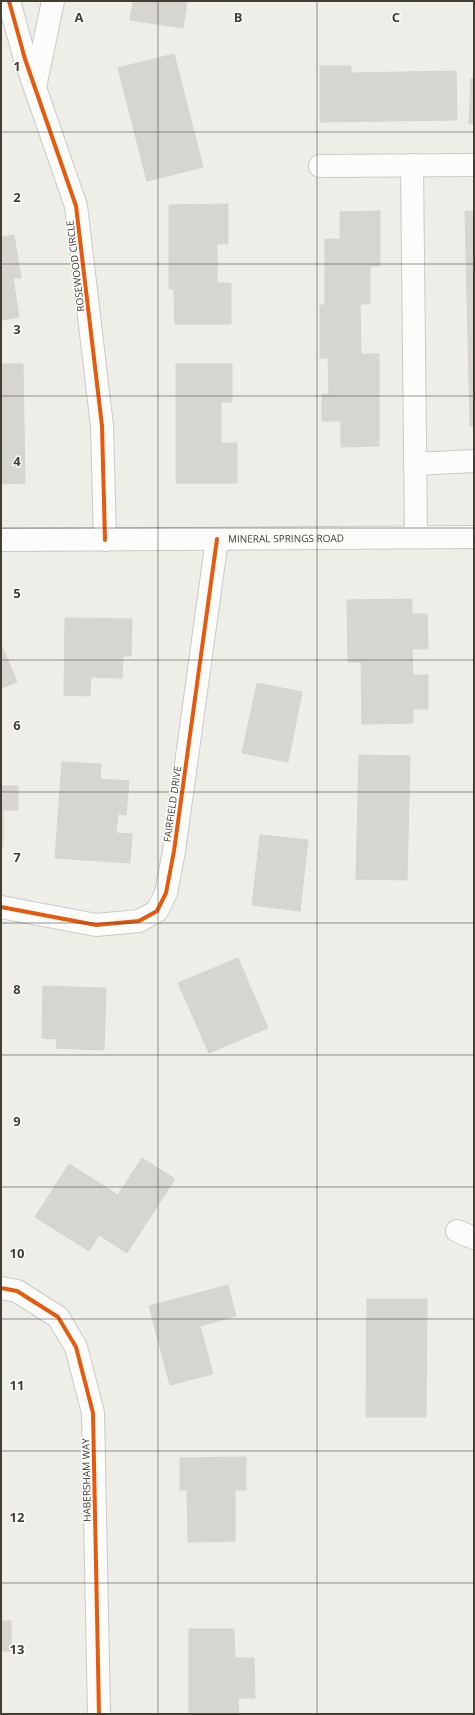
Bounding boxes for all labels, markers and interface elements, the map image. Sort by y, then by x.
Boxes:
text: A [75,8,84,26]
text: B [234,8,243,26]
text: C [392,8,400,26]
text: 1 [13,57,21,75]
text: 2 [13,188,21,206]
street label: ROSEWOOD CIRCLE [62,219,88,313]
text: 3 [13,320,21,338]
text: 4 [13,452,21,470]
street label: MINERAL SPRINGS ROAD [228,531,344,546]
text: 5 [13,584,21,602]
text: 6 [13,716,21,734]
street label: FAIRFIELD DRIVE [160,765,184,843]
text: 7 [13,848,21,866]
text: 8 [13,980,21,998]
text: 9 [13,1112,21,1130]
text: 10 [10,1244,24,1262]
text: 11 [10,1376,24,1394]
street label: HABERSHAM WAY [78,1438,94,1522]
text: 12 [10,1508,25,1526]
text: 13 [10,1640,24,1658]

